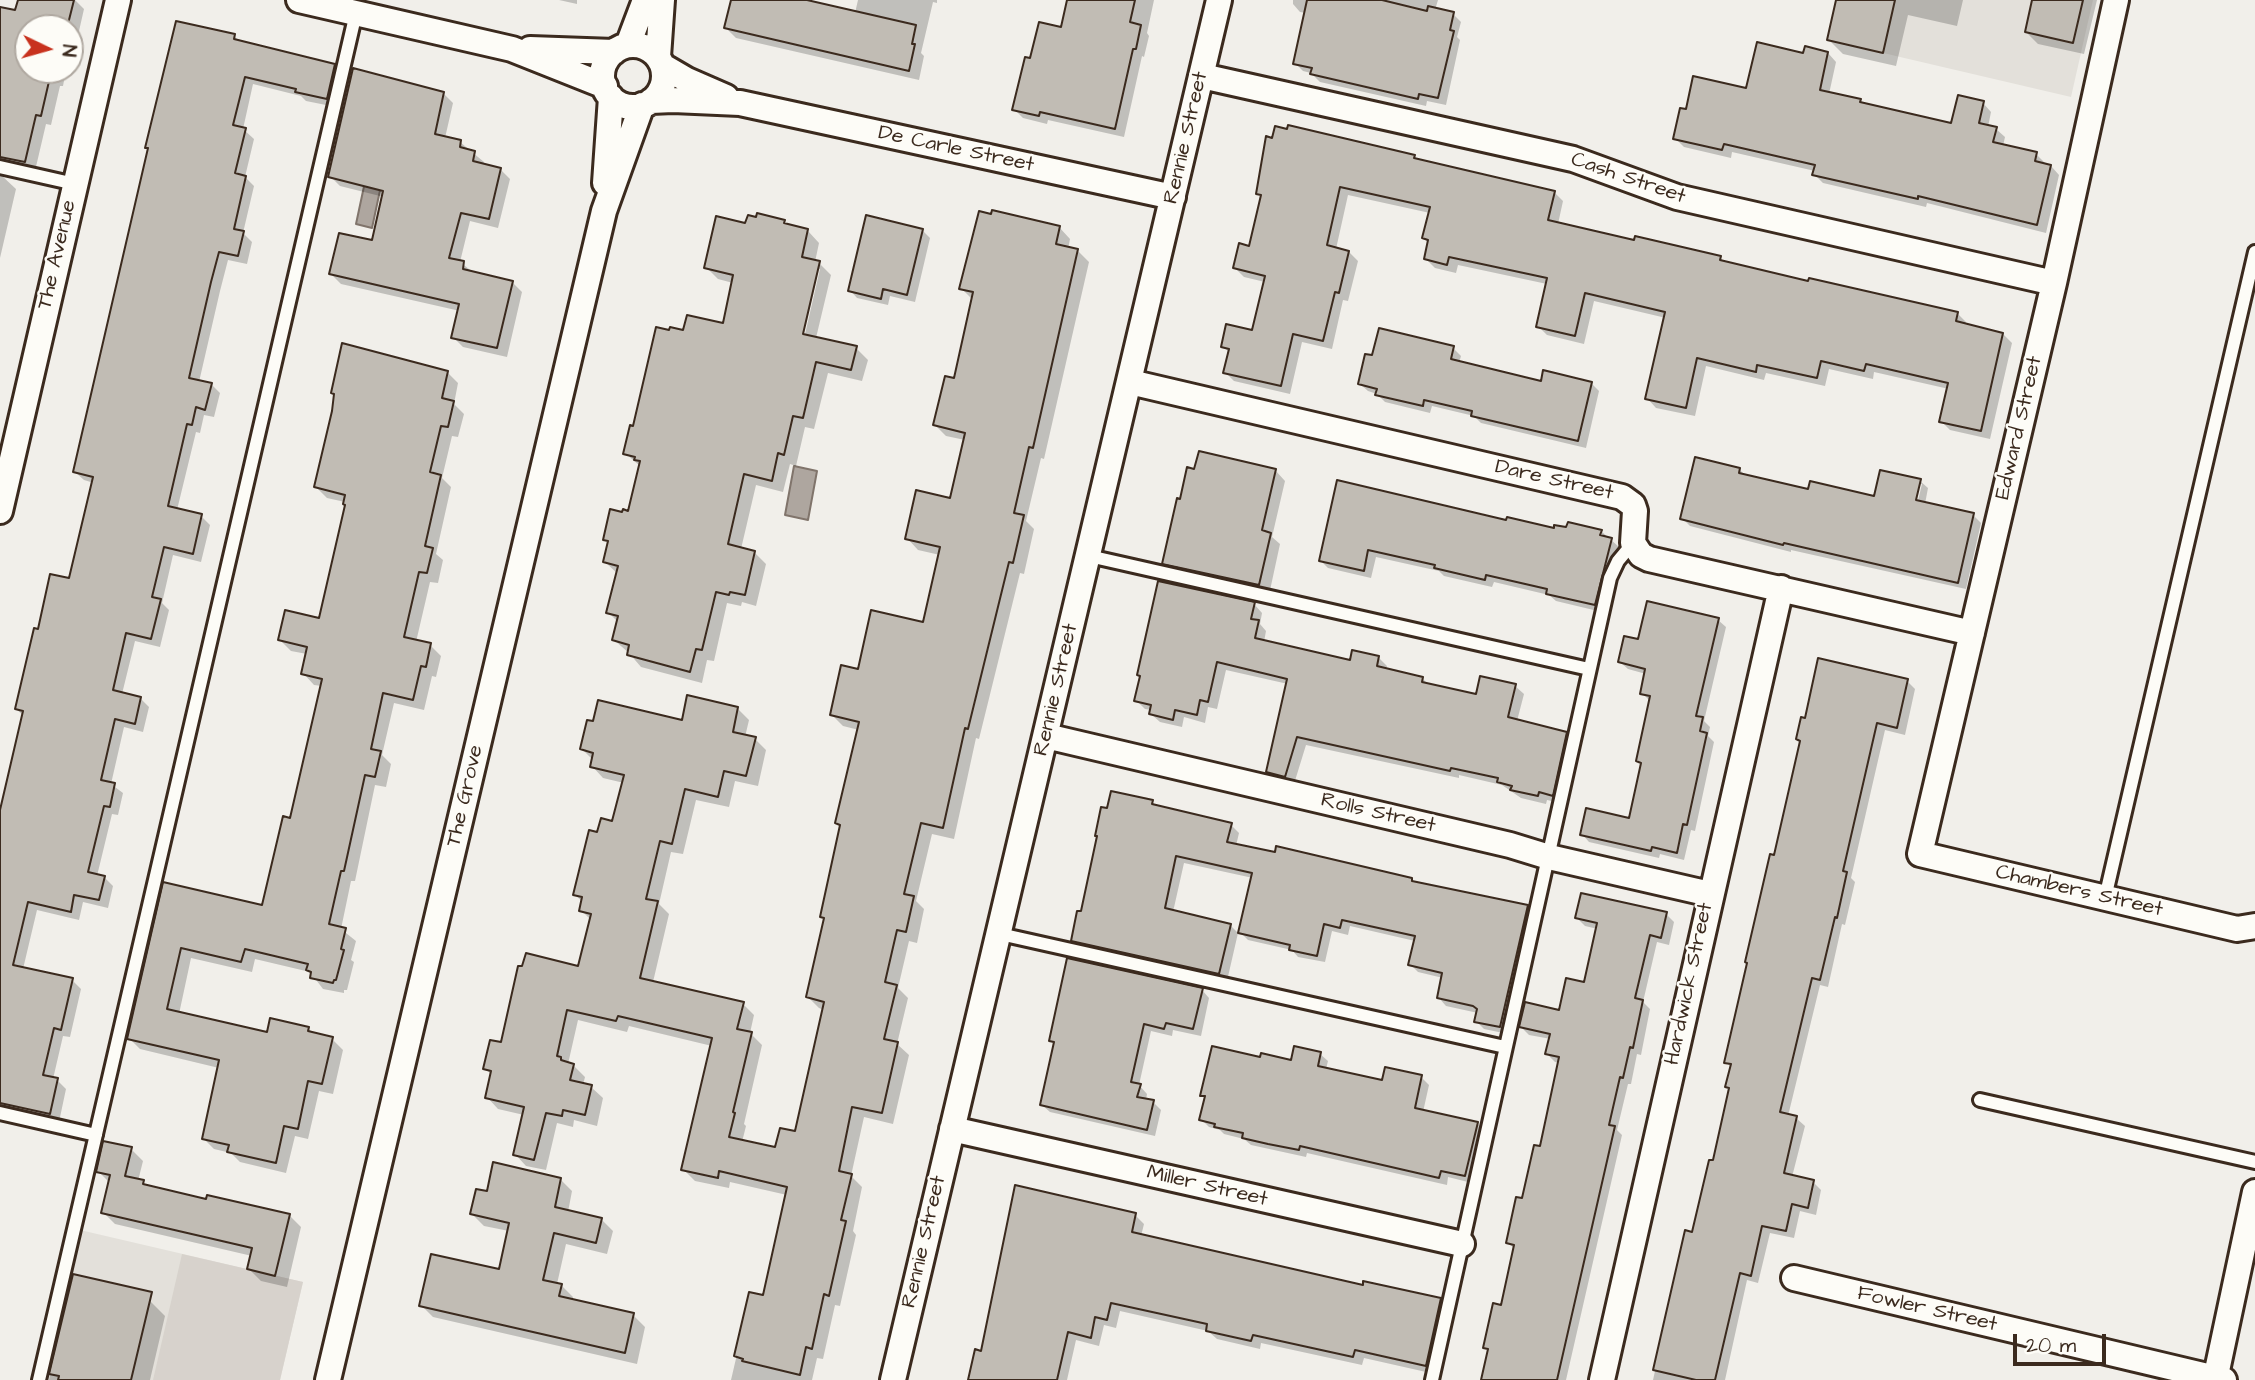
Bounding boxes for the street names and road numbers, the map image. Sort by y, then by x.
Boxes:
street label: Rennie Street [1160,69,1214,207]
street label: De Carle Street [876,121,1036,179]
street label: Cash Street [1567,148,1689,210]
street label: The Avenue [33,198,83,312]
street label: Edward Street [1991,354,2049,502]
street label: Dare Street [1492,455,1616,507]
street label: Rennie Street [1030,621,1084,759]
street label: The Grove [442,743,490,849]
street label: Rolls Street [1318,789,1438,839]
street label: Chambers Street [1993,861,2165,923]
street label: Hardwick Street [1660,901,1720,1067]
street label: Miller Street [1144,1161,1270,1213]
street label: Rennie Street [898,1173,952,1311]
street label: Fowler Street [1855,1282,1999,1338]

